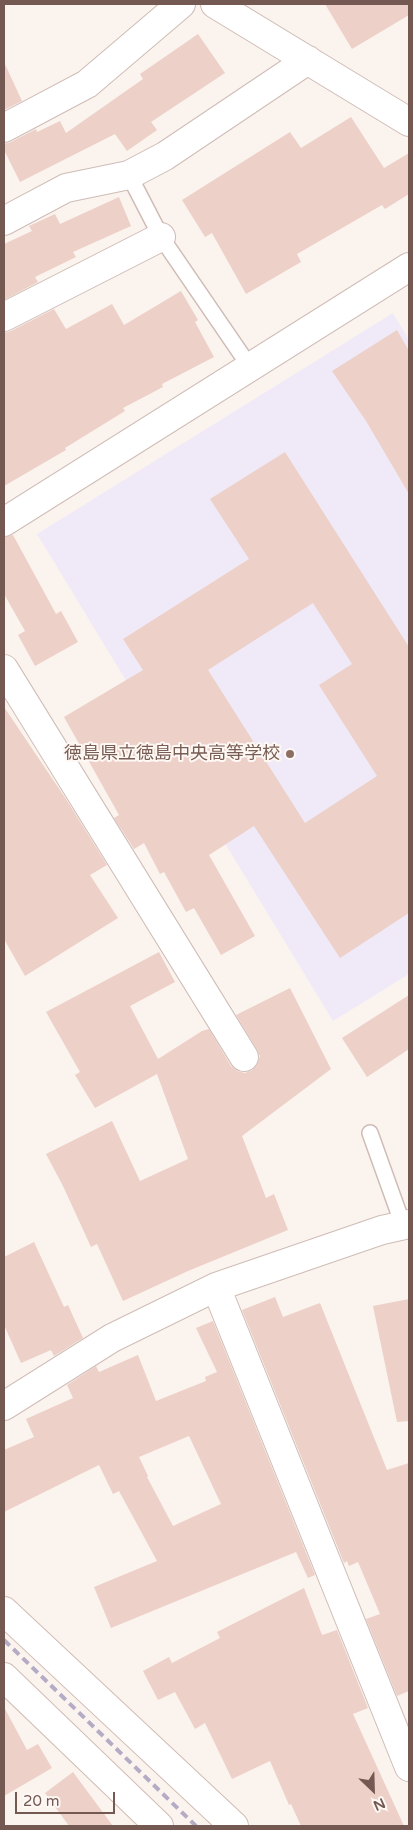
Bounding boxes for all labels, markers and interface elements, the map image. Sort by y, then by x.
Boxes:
place label: 徳島県立徳島中央高等学校 [64,743,280,765]
marker: 徳島県立徳島中央高等学校 [284,748,296,760]
north arrow [348,1765,398,1815]
scale bar [18,1782,118,1814]
text: 20 m [23,1792,60,1810]
text: N [371,1794,388,1814]

